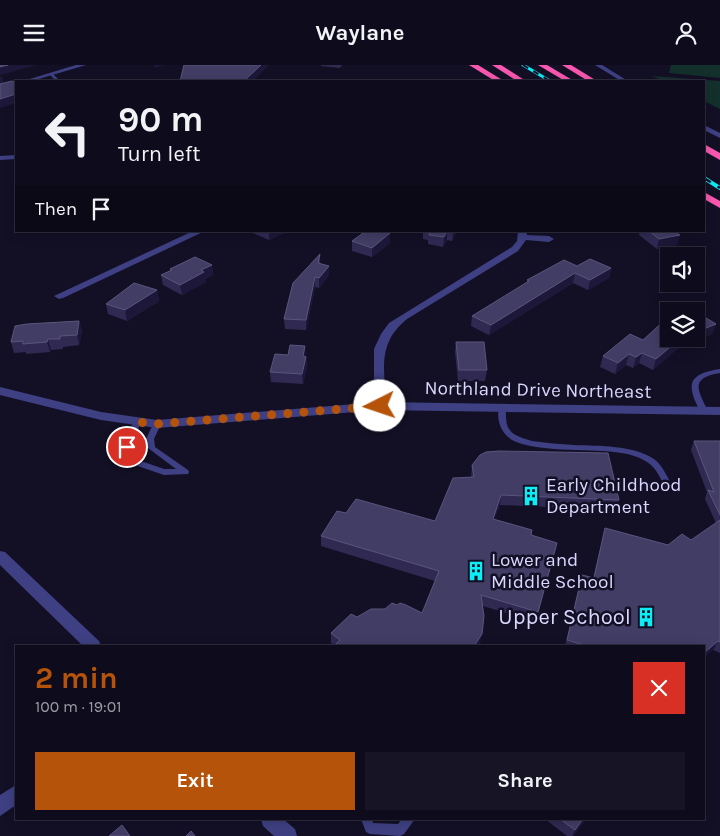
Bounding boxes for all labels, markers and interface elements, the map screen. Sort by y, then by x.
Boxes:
icon: menu [20,19,48,47]
icon: person [672,19,700,47]
text: Waylane [316,20,404,46]
text: 90 m [118,99,204,140]
icon: left [35,100,100,165]
text: Turn left [118,141,201,167]
icon: arrive [87,195,115,223]
text: Then [35,198,77,220]
map controls [660,247,705,347]
button: sound [660,247,705,292]
button: layers [660,302,705,347]
street label: Northland Drive Northeast [424,377,652,403]
position arrow [353,379,405,431]
pin [106,426,148,468]
icon: arrive [113,433,141,461]
place label: Early Childhood Department [546,474,682,518]
building icon: Early Childhood Department [520,485,542,507]
place label: Lower and Middle School [491,549,614,593]
building icon: Lower and Middle School [465,560,487,582]
place label: Upper School [498,604,631,630]
building icon: Upper School [635,606,657,628]
text: 2 min [35,660,118,696]
button: close [633,662,685,714]
text: 100 m · 19:01 [35,697,122,716]
button: Exit [35,752,355,810]
button: Share [365,752,685,810]

